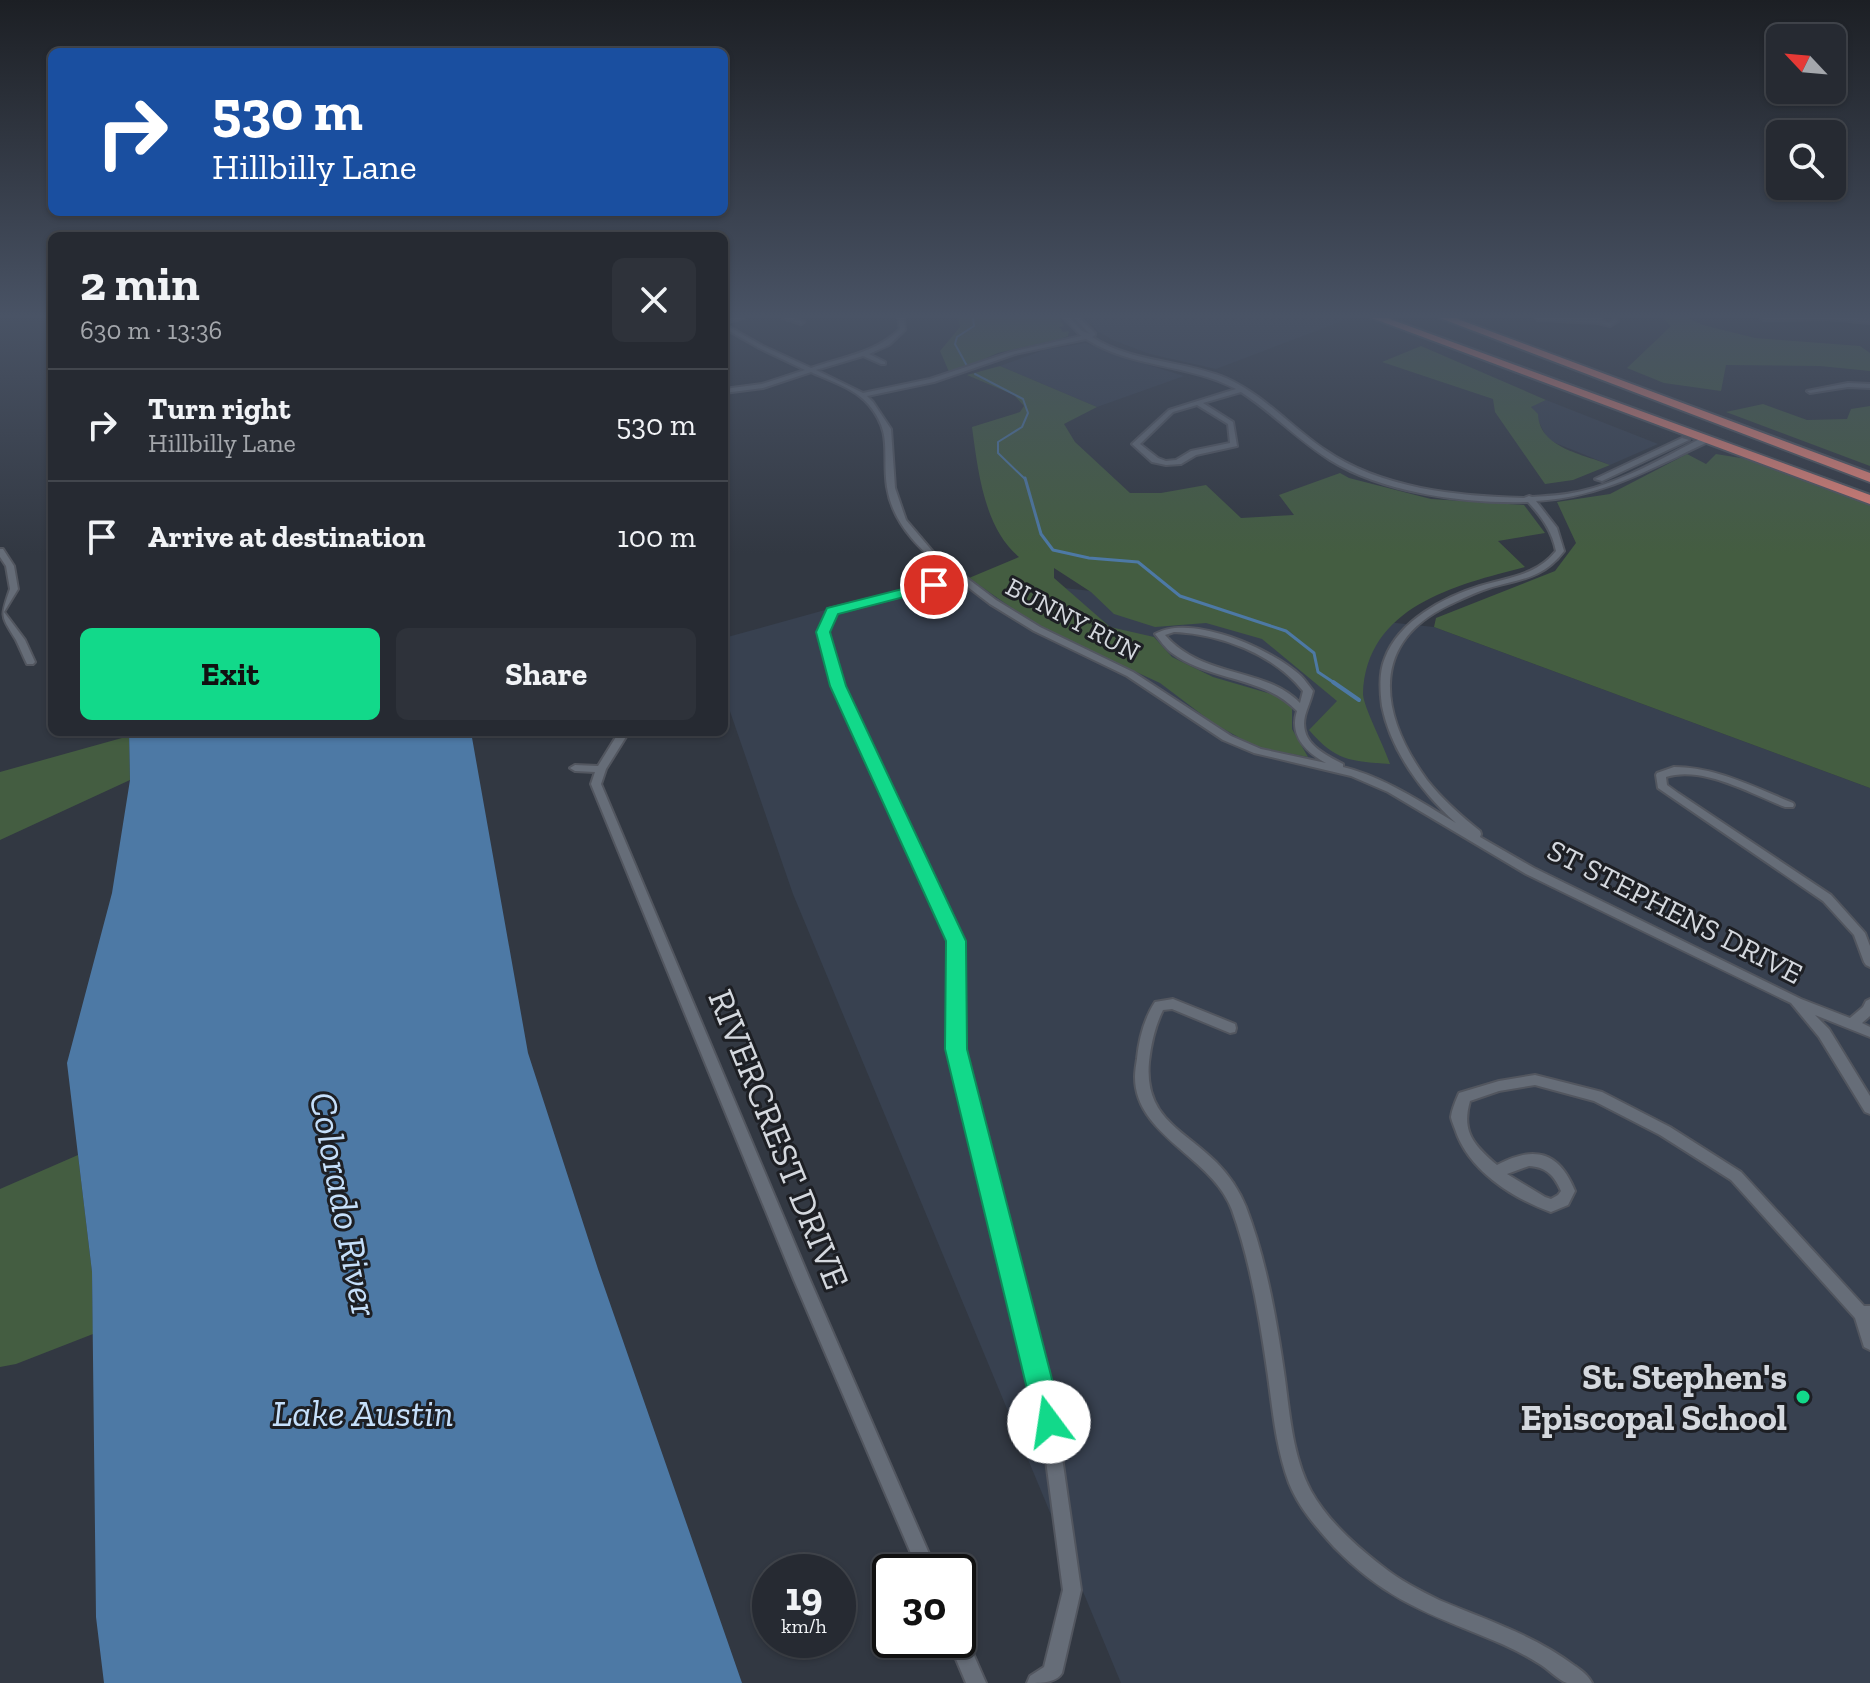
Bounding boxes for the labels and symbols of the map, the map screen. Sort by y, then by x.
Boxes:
north arrow [1766,24,1846,104]
pin [900,551,968,619]
street label: BUNNY RUN [1001,570,1145,668]
street label: ST STEPHENS DRIVE [1541,832,1809,992]
street label: RIVERCREST DRIVE [699,983,859,1295]
water label: Colorado River [300,1088,388,1321]
place label: St. Stephen's Episcopal School [1520,1355,1787,1439]
position arrow [1007,1380,1091,1464]
marker: St. Stephen's Episcopal School [1794,1388,1812,1406]
water label: Lake Austin [272,1390,454,1436]
speed limit sign: 30 [872,1554,976,1658]

